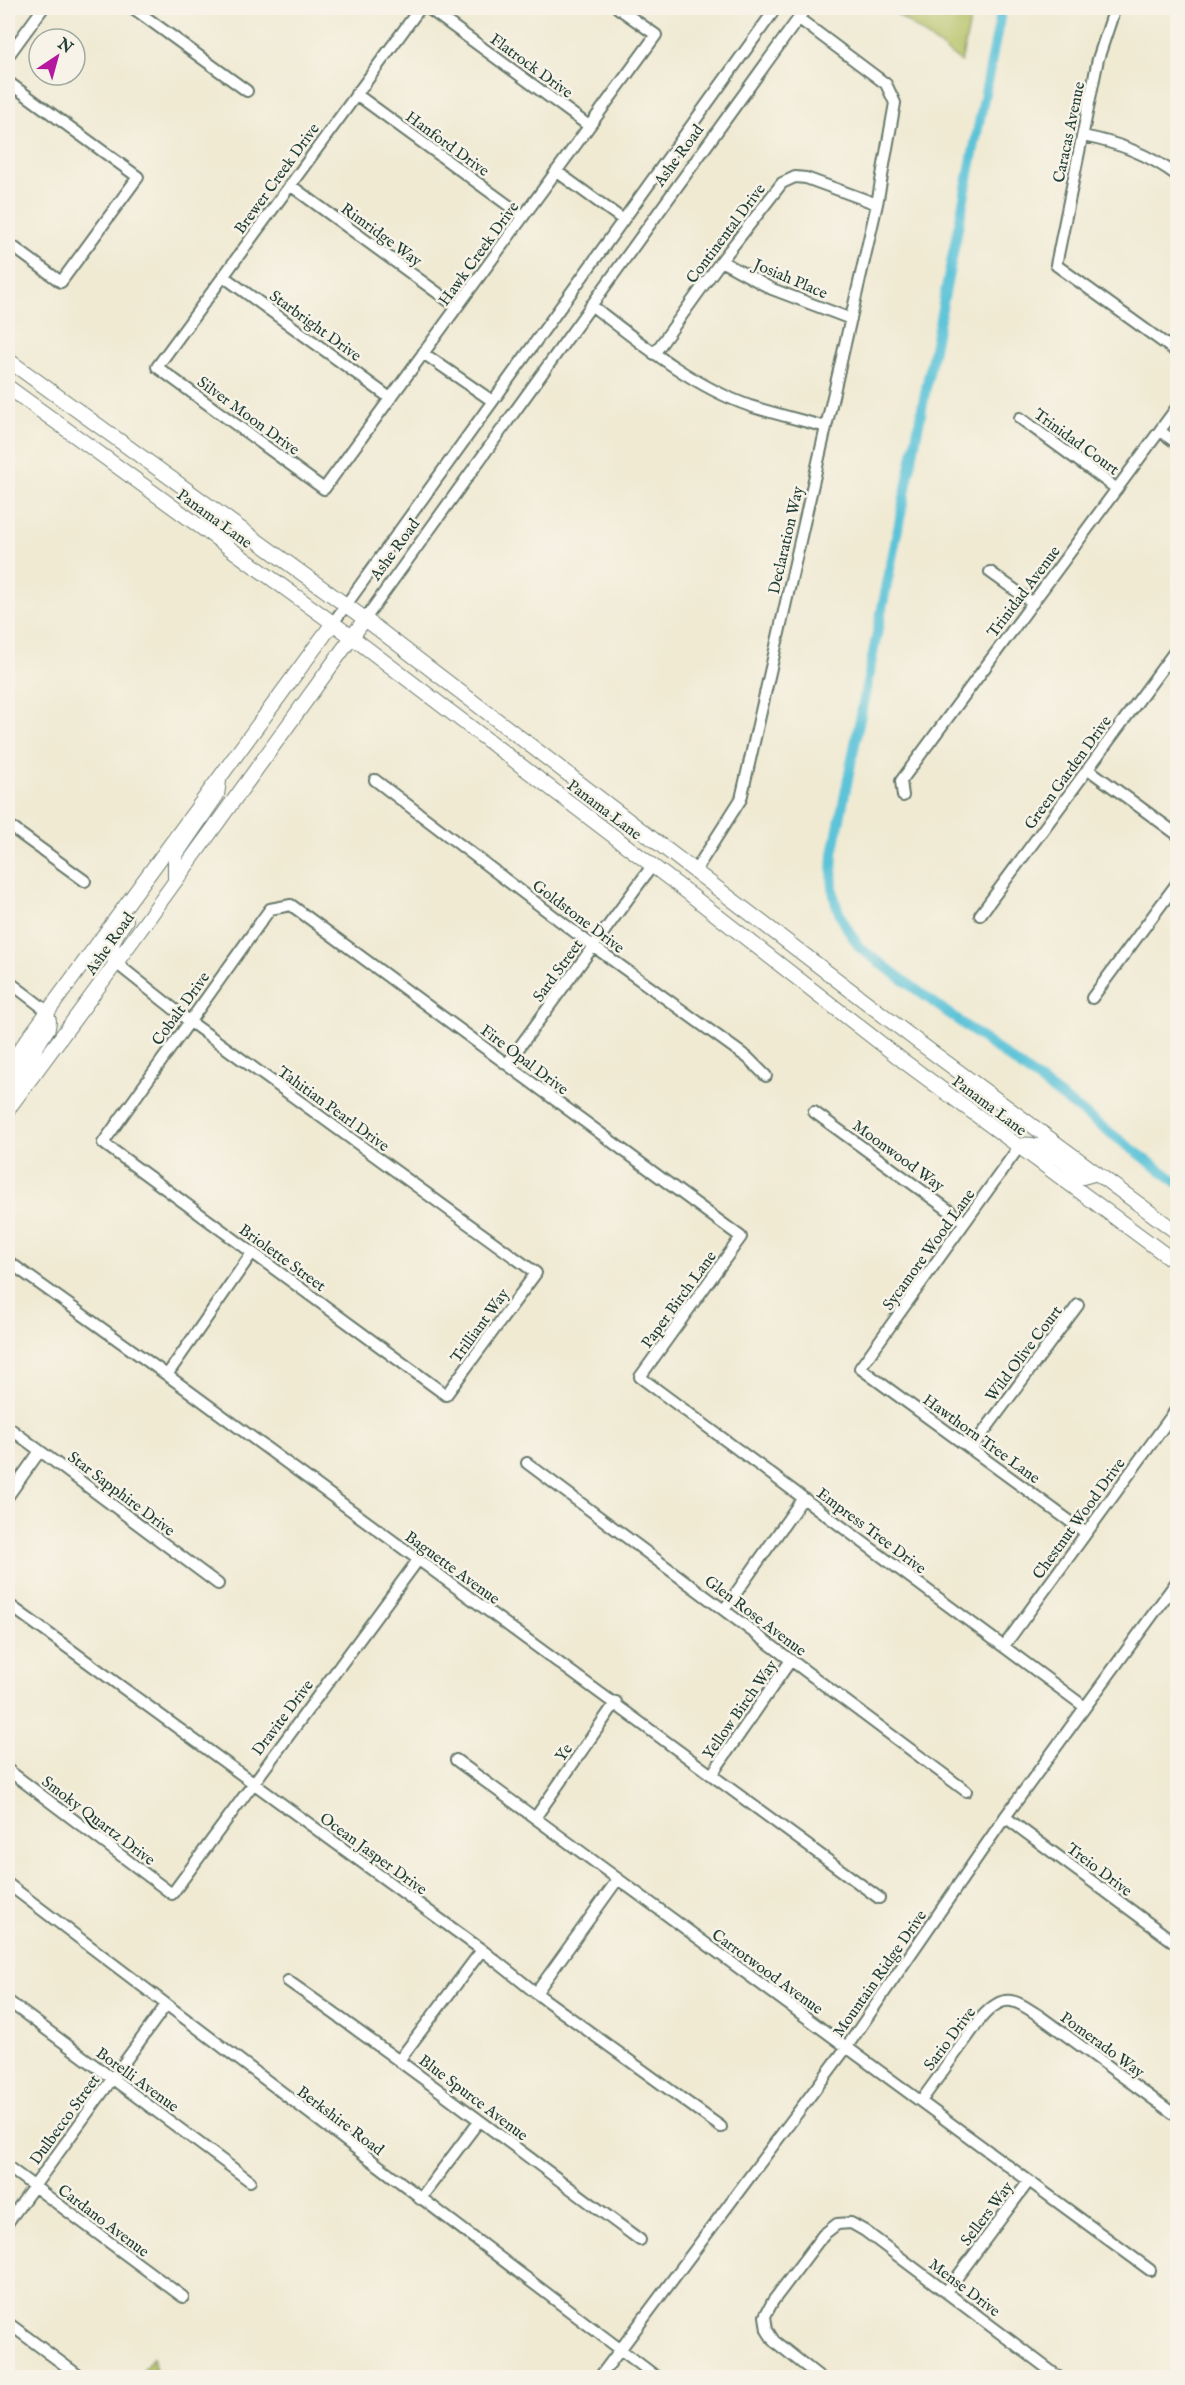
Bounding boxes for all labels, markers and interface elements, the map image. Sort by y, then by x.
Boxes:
north arrow [27,27,87,87]
street label: Flatrock Drive [485,30,576,103]
text: N [52,34,76,59]
street label: Caracas Avenue [1049,80,1090,185]
street label: Hanford Drive [401,108,493,182]
street label: Brewer Creek Drive [231,120,325,239]
street label: Ashe Road [650,121,709,192]
street label: Continental Drive [682,180,771,288]
street label: Hawk Creek Drive [435,198,524,310]
street label: Rimridge Way [336,199,426,272]
street label: Josiah Place [748,255,830,304]
street label: Starbright Drive [265,287,365,367]
street label: Silver Moon Drive [193,373,303,460]
street label: Trinidad Court [1029,405,1123,481]
street label: Declaration Way [765,484,809,596]
street label: Panama Lane [172,486,255,554]
street label: Ashe Road [366,515,425,586]
street label: Trinidad Avenue [984,542,1066,642]
street label: Green Garden Drive [1021,712,1117,834]
street label: Panama Lane [562,776,645,845]
street label: Goldstone Drive [528,876,628,959]
street label: Ashe Road [81,909,140,980]
street label: Sard Street [529,935,588,1006]
street label: Cobalt Drive [148,968,215,1050]
street label: Fire Opal Drive [476,1021,572,1100]
street label: Tahitian Pearl Drive [273,1062,393,1157]
street label: Panama Lane [947,1072,1030,1141]
street label: Moonwood Way [848,1117,948,1197]
street label: Sycamore Wood Lane [879,1186,980,1315]
street label: Briolette Street [235,1220,330,1297]
street label: Paper Birch Lane [638,1248,722,1353]
street label: Trilliant Way [447,1285,514,1367]
street label: Wild Olive Court [982,1302,1068,1406]
street label: Hawthorn Tree Lane [918,1390,1043,1489]
street label: Star Sapphire Drive [63,1448,178,1541]
street label: Chestnut Wood Drive [1029,1455,1130,1584]
street label: Empress Tree Drive [812,1484,929,1579]
street label: Baguette Avenue [400,1527,503,1610]
street label: Glen Rose Avenue [700,1572,810,1661]
street label: Yellow Birch Way [699,1656,782,1764]
street label: Dravite Drive [248,1676,319,1760]
street label: Ye [551,1740,578,1766]
street label: Smoky Quartz Drive [37,1772,158,1871]
street label: Ocean Jasper Drive [315,1809,430,1900]
street label: Treio Drive [1062,1839,1136,1902]
street label: Mountain Ridge Drive [829,1907,932,2042]
street label: Carrotwood Avenue [707,1926,826,2020]
street label: Sario Drive [920,2003,981,2075]
street label: Pomerado Way [1056,2008,1148,2083]
street label: Borelli Avenue [91,2044,182,2117]
street label: Blue Spurce Avenue [414,2051,531,2146]
street label: Dulbecco Street [26,2071,105,2169]
street label: Berkshire Road [292,2082,388,2161]
street label: Sellers Way [957,2178,1018,2250]
street label: Cardano Avenue [53,2181,152,2262]
street label: Mense Drive [924,2255,1004,2322]

